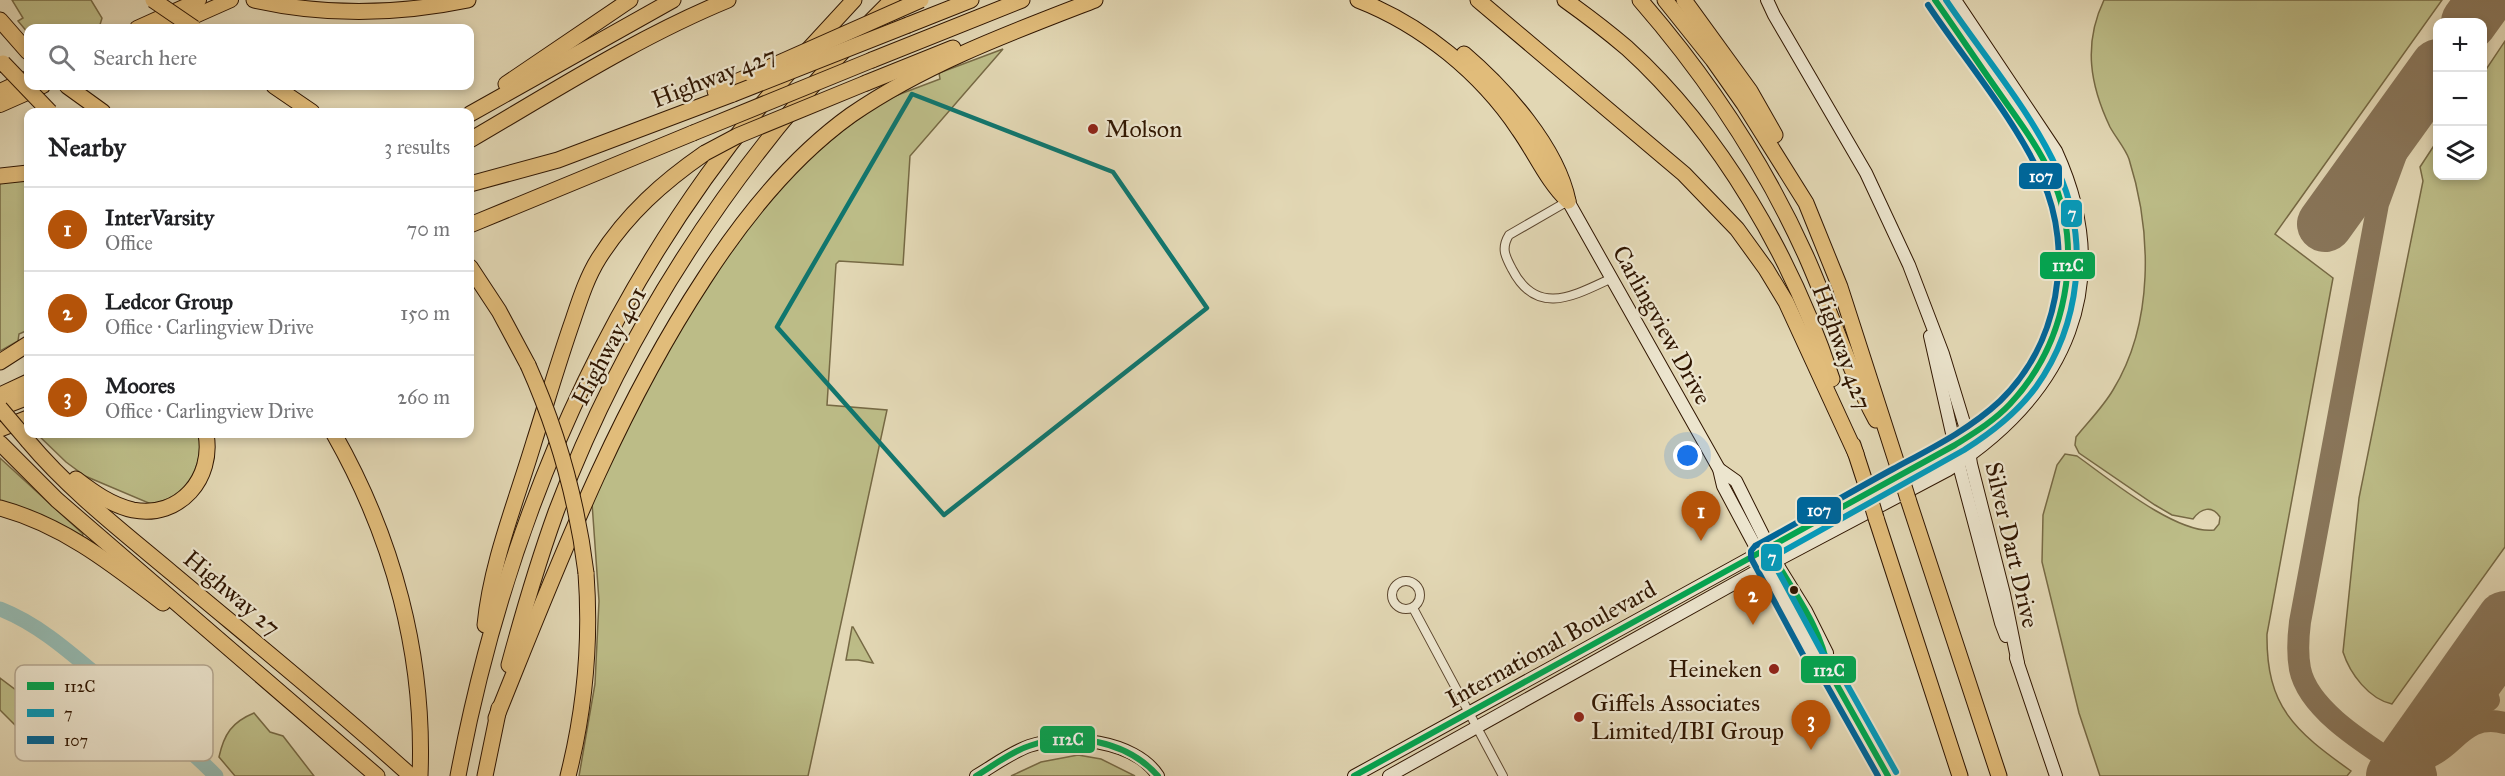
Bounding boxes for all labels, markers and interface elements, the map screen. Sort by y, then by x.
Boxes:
map controls [2433,18,2487,180]
button: + [2433,18,2487,72]
search box [24,24,474,90]
street label: Highway 427 [648,40,780,114]
icon: search [45,41,78,74]
text: Search here [93,44,197,71]
button: − [2433,72,2487,126]
place label: Molson [1105,114,1182,144]
marker: Molson [1086,122,1100,136]
button: layers [2433,126,2487,180]
text: Nearby [48,131,126,163]
text: 3 results [384,135,450,159]
line badge: 107 [2018,162,2063,190]
text: 107 [2029,167,2054,186]
line badge: 7 [2060,199,2083,228]
text: InterVarsity [105,204,214,231]
text: 7 [2068,204,2077,223]
text: 1 [64,217,71,241]
text: 70 m [407,217,450,241]
text: Office [105,231,153,255]
street label: Carlingview Drive [1606,240,1718,410]
line badge: 112C [2039,251,2096,280]
text: 112C [2052,256,2084,275]
street label: Highway 427 [1806,280,1878,414]
street label: Highway 401 [565,281,653,411]
text: Ledcor Group [105,288,233,315]
text: 2 [63,301,72,325]
text: 150 m [400,301,450,325]
text: Office · Carlingview Drive [105,315,314,339]
text: Moores [105,372,175,399]
text: 3 [64,385,72,409]
text: 260 m [397,385,450,409]
text: Office · Carlingview Drive [105,399,314,423]
your location [1673,441,1702,470]
street label: Silver Dart Drive [1978,459,2046,631]
pin: 1 [1682,492,1720,541]
line badge: 107 [1796,496,1842,525]
text: 107 [1807,501,1832,520]
line badge: 7 [1760,543,1783,572]
street label: Highway 27 [177,544,287,642]
text: 7 [1768,548,1777,567]
street label: International Boulevard [1441,574,1661,714]
pin: 2 [1734,576,1772,625]
unlabelled marker [1788,584,1800,596]
place label: Heineken [1668,654,1762,684]
line badge: 112C [1800,655,1857,684]
text: 112C [1813,661,1845,680]
marker: Heineken [1767,662,1781,676]
legend [15,665,213,761]
text: 112C [64,677,95,696]
place label: Giffels Associates Limited/IBI Group [1591,688,1784,746]
pin: 3 [1792,700,1830,750]
text: 7 [64,704,73,723]
marker: Giffels Associates Limited/IBI Group [1572,710,1586,724]
line badge: 112C [1039,725,1096,754]
text: 112C [1052,730,1084,749]
text: 107 [64,731,88,750]

